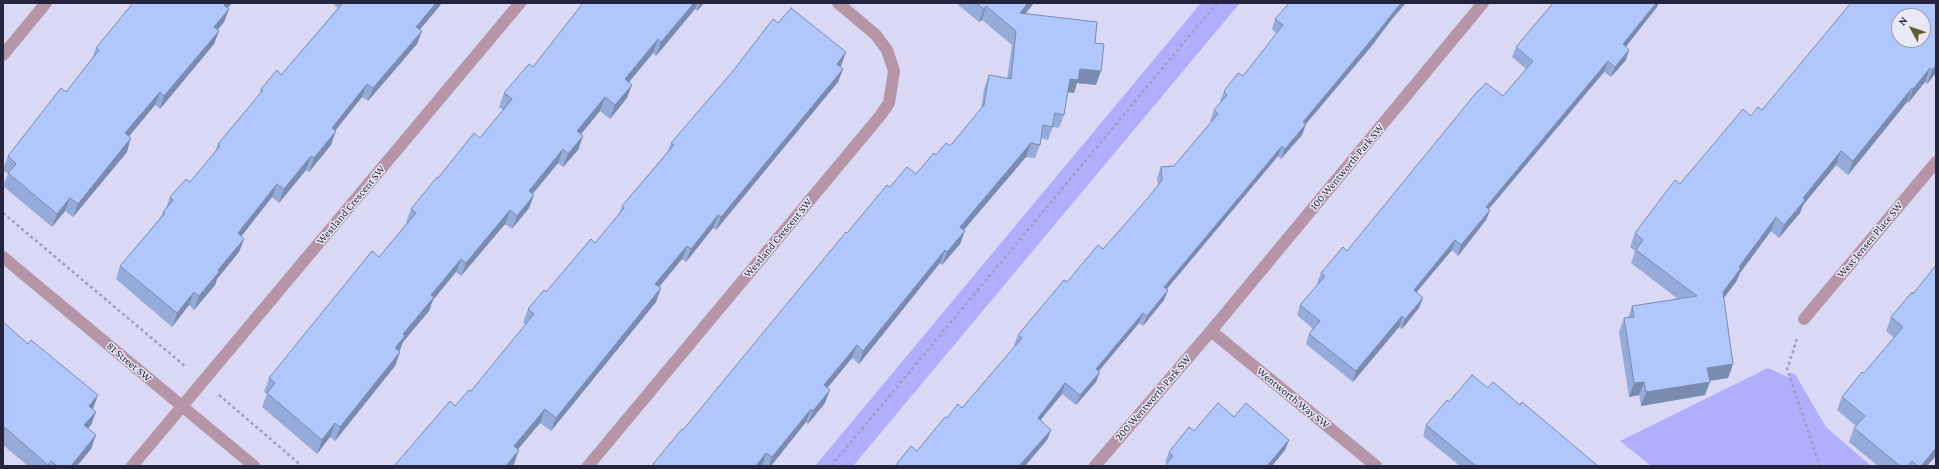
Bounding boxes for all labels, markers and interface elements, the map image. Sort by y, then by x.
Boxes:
north arrow [1891,8,1931,48]
text: N [1896,14,1910,28]
street label: 100 Wentworth Park SW [1307,121,1387,213]
street label: Westland Crescent SW [314,163,388,247]
street label: Westland Crescent SW [741,196,815,280]
street label: West Jensen Place SW [1834,199,1906,281]
street label: 81 Street SW [104,339,154,385]
street label: 200 Wentworth Park SW [1112,352,1194,444]
street label: Wentworth Way SW [1254,365,1332,431]

